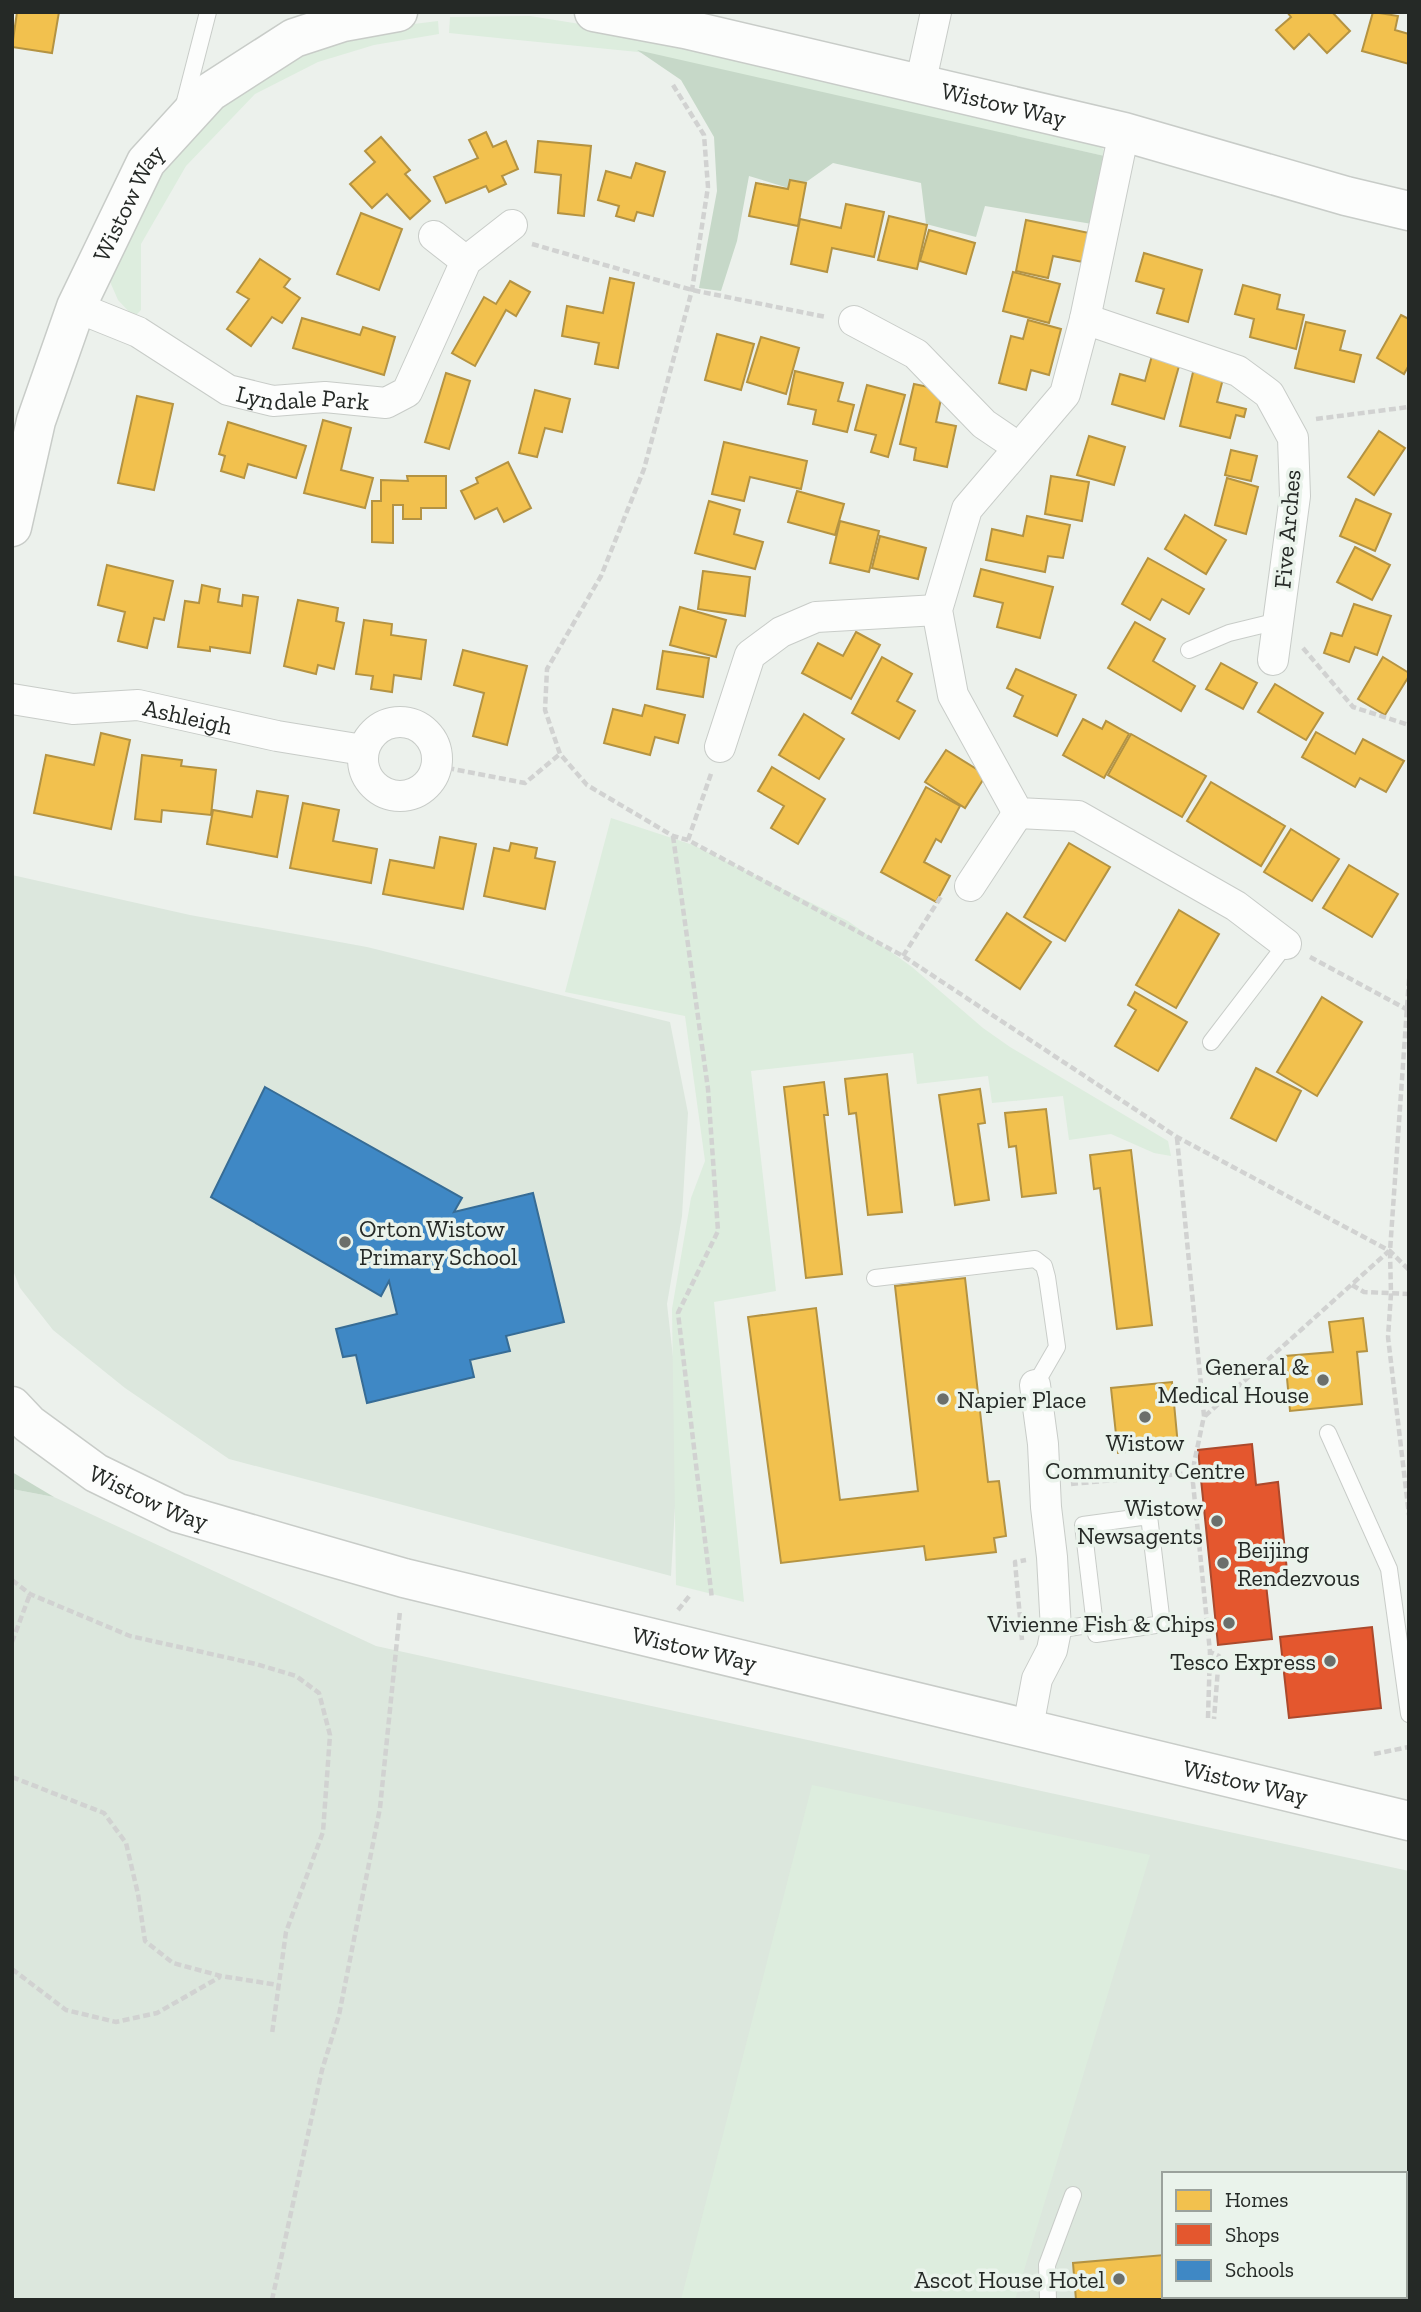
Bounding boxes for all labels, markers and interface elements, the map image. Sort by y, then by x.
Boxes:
street label: Wistow Way [938,75,1070,133]
street label: Wistow Way [86,137,170,266]
street label: Lyndale Park [233,378,371,416]
street label: Five Arches [1267,468,1307,590]
street label: Ashleigh [140,692,236,740]
place label: Orton Wistow Primary School [359,1214,517,1271]
marker: Orton Wistow Primary School [337,1234,353,1250]
place label: General & Medical House [1158,1352,1309,1409]
marker: General & Medical House [1315,1372,1331,1388]
place label: Napier Place [957,1385,1086,1414]
marker: Napier Place [935,1391,951,1407]
marker: Wistow Community Centre [1137,1409,1153,1425]
place label: Wistow Community Centre [1045,1428,1245,1485]
street label: Wistow Way [85,1458,212,1536]
place label: Wistow Newsagents [1077,1493,1204,1550]
marker: Wistow Newsagents [1209,1513,1225,1529]
place label: Beijing Rendezvous [1237,1535,1360,1592]
marker: Beijing Rendezvous [1215,1555,1231,1571]
place label: Vivienne Fish & Chips [986,1609,1215,1638]
marker: Vivienne Fish & Chips [1221,1615,1237,1631]
street label: Wistow Way [629,1619,761,1677]
place label: Tesco Express [1170,1647,1316,1676]
marker: Tesco Express [1322,1653,1338,1669]
street label: Wistow Way [1180,1752,1312,1811]
legend [1162,2172,1407,2298]
text: Homes [1225,2187,1288,2212]
text: Shops [1225,2222,1279,2247]
text: Schools [1225,2257,1294,2282]
place label: Ascot House Hotel [914,2265,1105,2294]
marker: Ascot House Hotel [1111,2271,1127,2287]

